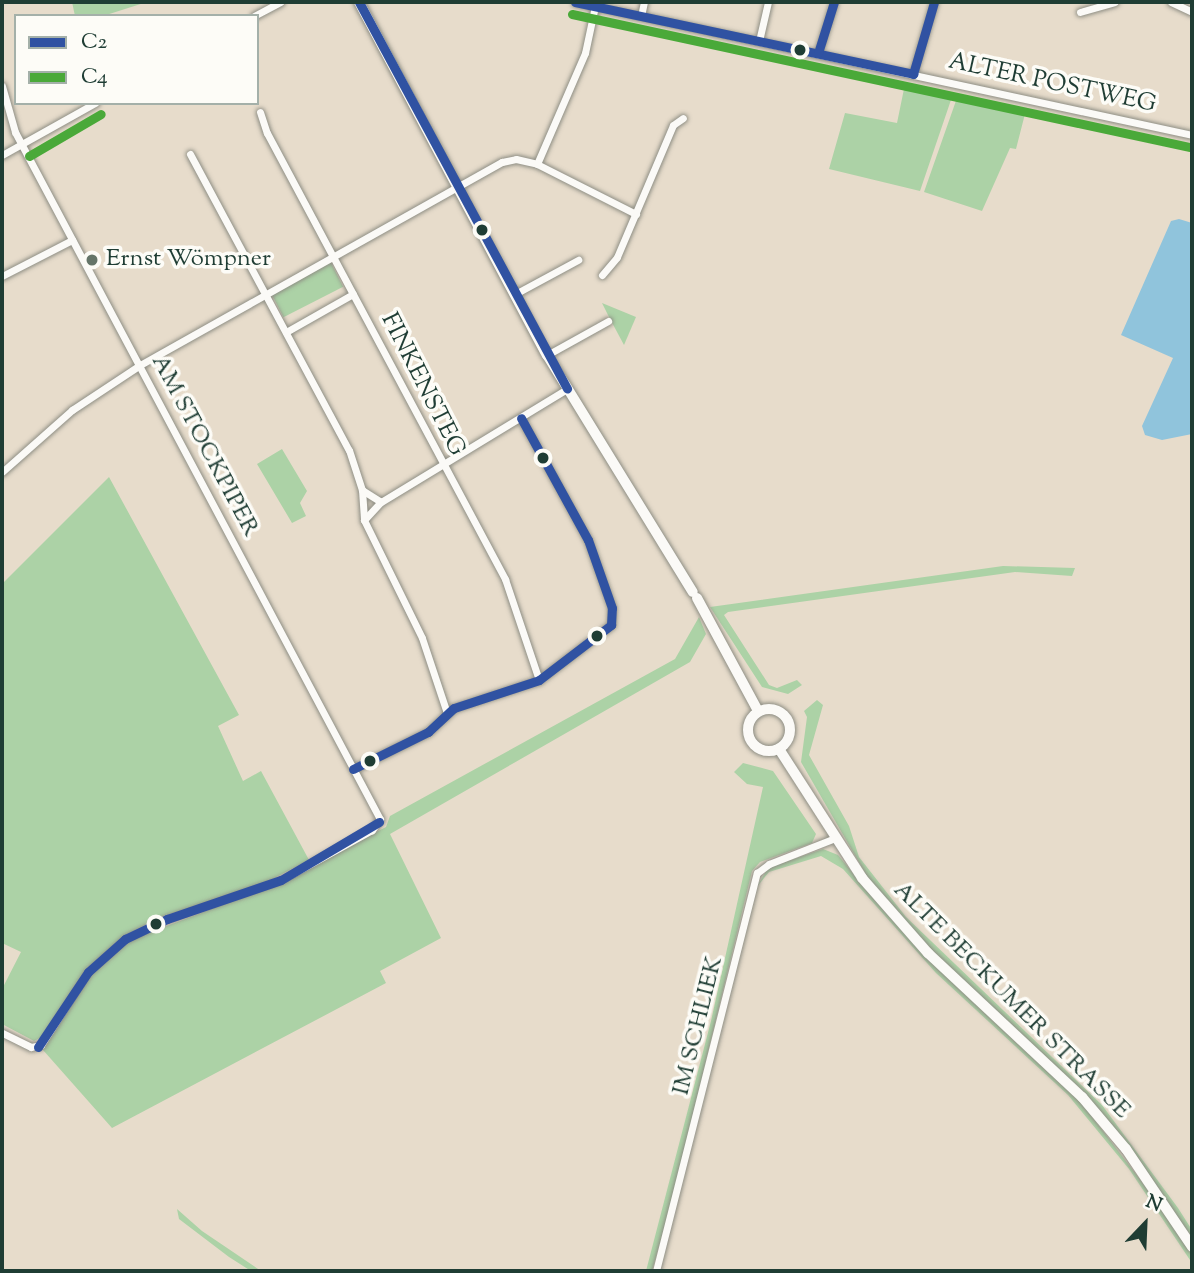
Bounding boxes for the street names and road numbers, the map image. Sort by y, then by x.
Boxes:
street label: ALTER POSTWEG [946,48,1158,120]
street label: FINKENSTEG [374,309,470,461]
street label: AM STOCKPIPER [144,350,264,542]
street label: ALTE BECKUMER STRASSE [887,877,1135,1125]
street label: IM SCHLIEK [668,954,730,1098]

